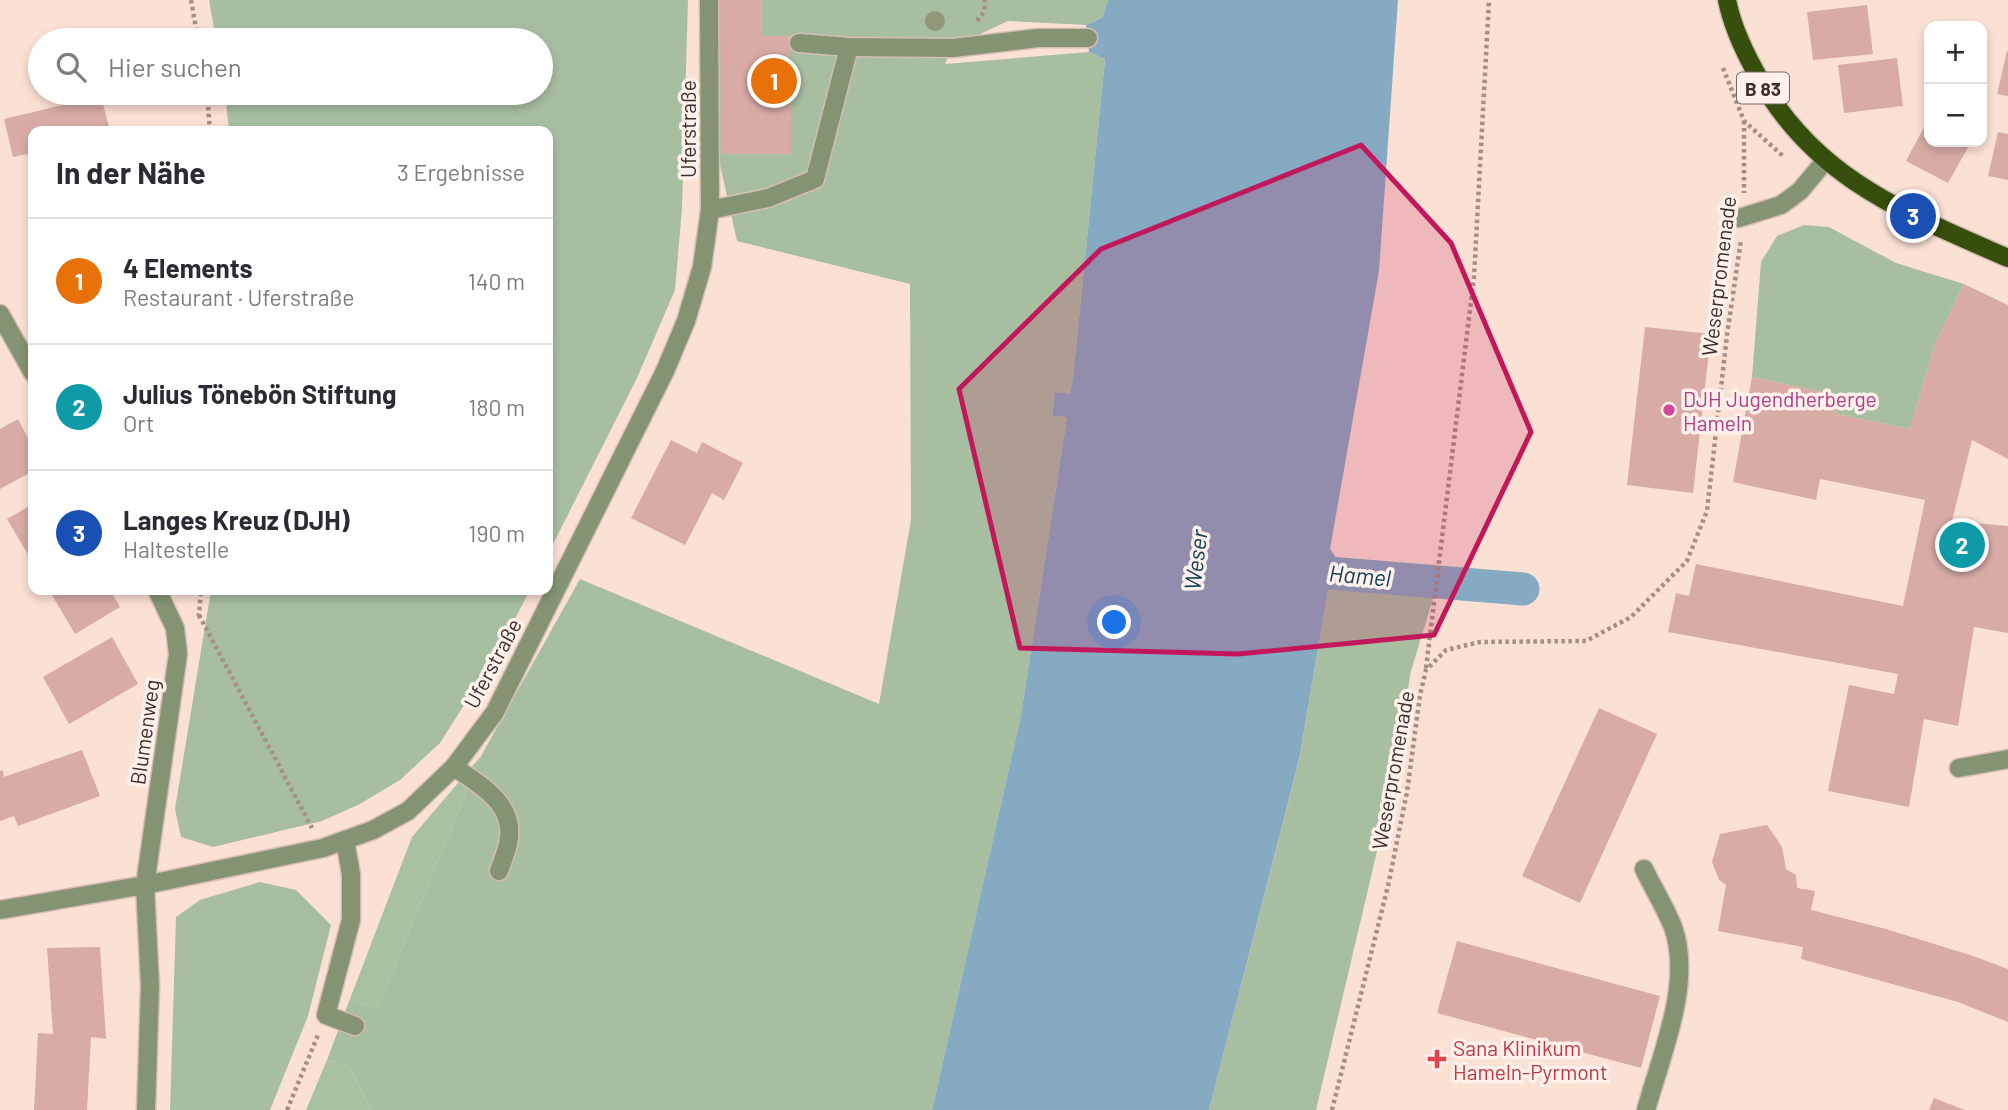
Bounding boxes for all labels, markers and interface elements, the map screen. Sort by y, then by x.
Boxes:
map controls [1924,21,1987,147]
button: + [1924,21,1987,84]
search box [28,28,553,105]
icon: search [52,48,90,86]
text: Hier suchen [108,51,242,82]
pin: 1 [751,55,797,107]
road number: B 83 [1737,72,1789,104]
street label: Uferstraße [675,80,700,178]
button: − [1924,84,1987,147]
text: In der Nähe [56,154,206,190]
text: 3 Ergebnisse [397,158,525,186]
pin: 3 [1890,190,1936,242]
street label: Weserpromenade [1696,195,1740,357]
text: 4 Elements [123,252,253,283]
text: 1 [75,267,83,295]
text: 140 m [468,267,525,295]
text: Restaurant · Uferstraße [123,283,355,311]
text: Julius Tönebön Stiftung [123,378,396,409]
place label: DJH Jugendherberge Hameln [1683,386,1877,435]
text: 2 [73,393,85,421]
text: 180 m [468,393,525,421]
marker: DJH Jugendherberge Hameln [1661,402,1677,418]
text: Ort [123,409,154,437]
text: Langes Kreuz (DJH) [123,504,350,535]
text: 3 [73,519,85,547]
text: 190 m [468,519,525,547]
pin: 2 [1939,519,1985,571]
water label: Weser [1177,527,1213,592]
text: Haltestelle [123,535,229,563]
water label: Hamel [1328,558,1392,592]
your location [1097,605,1131,639]
street label: Uferstraße [458,614,526,712]
street label: Blumenweg [124,678,164,786]
street label: Weserpromenade [1366,689,1418,851]
place label: Sana Klinikum Hameln-Pyrmont [1453,1035,1608,1084]
marker: Sana Klinikum Hameln-Pyrmont [1427,1049,1447,1069]

